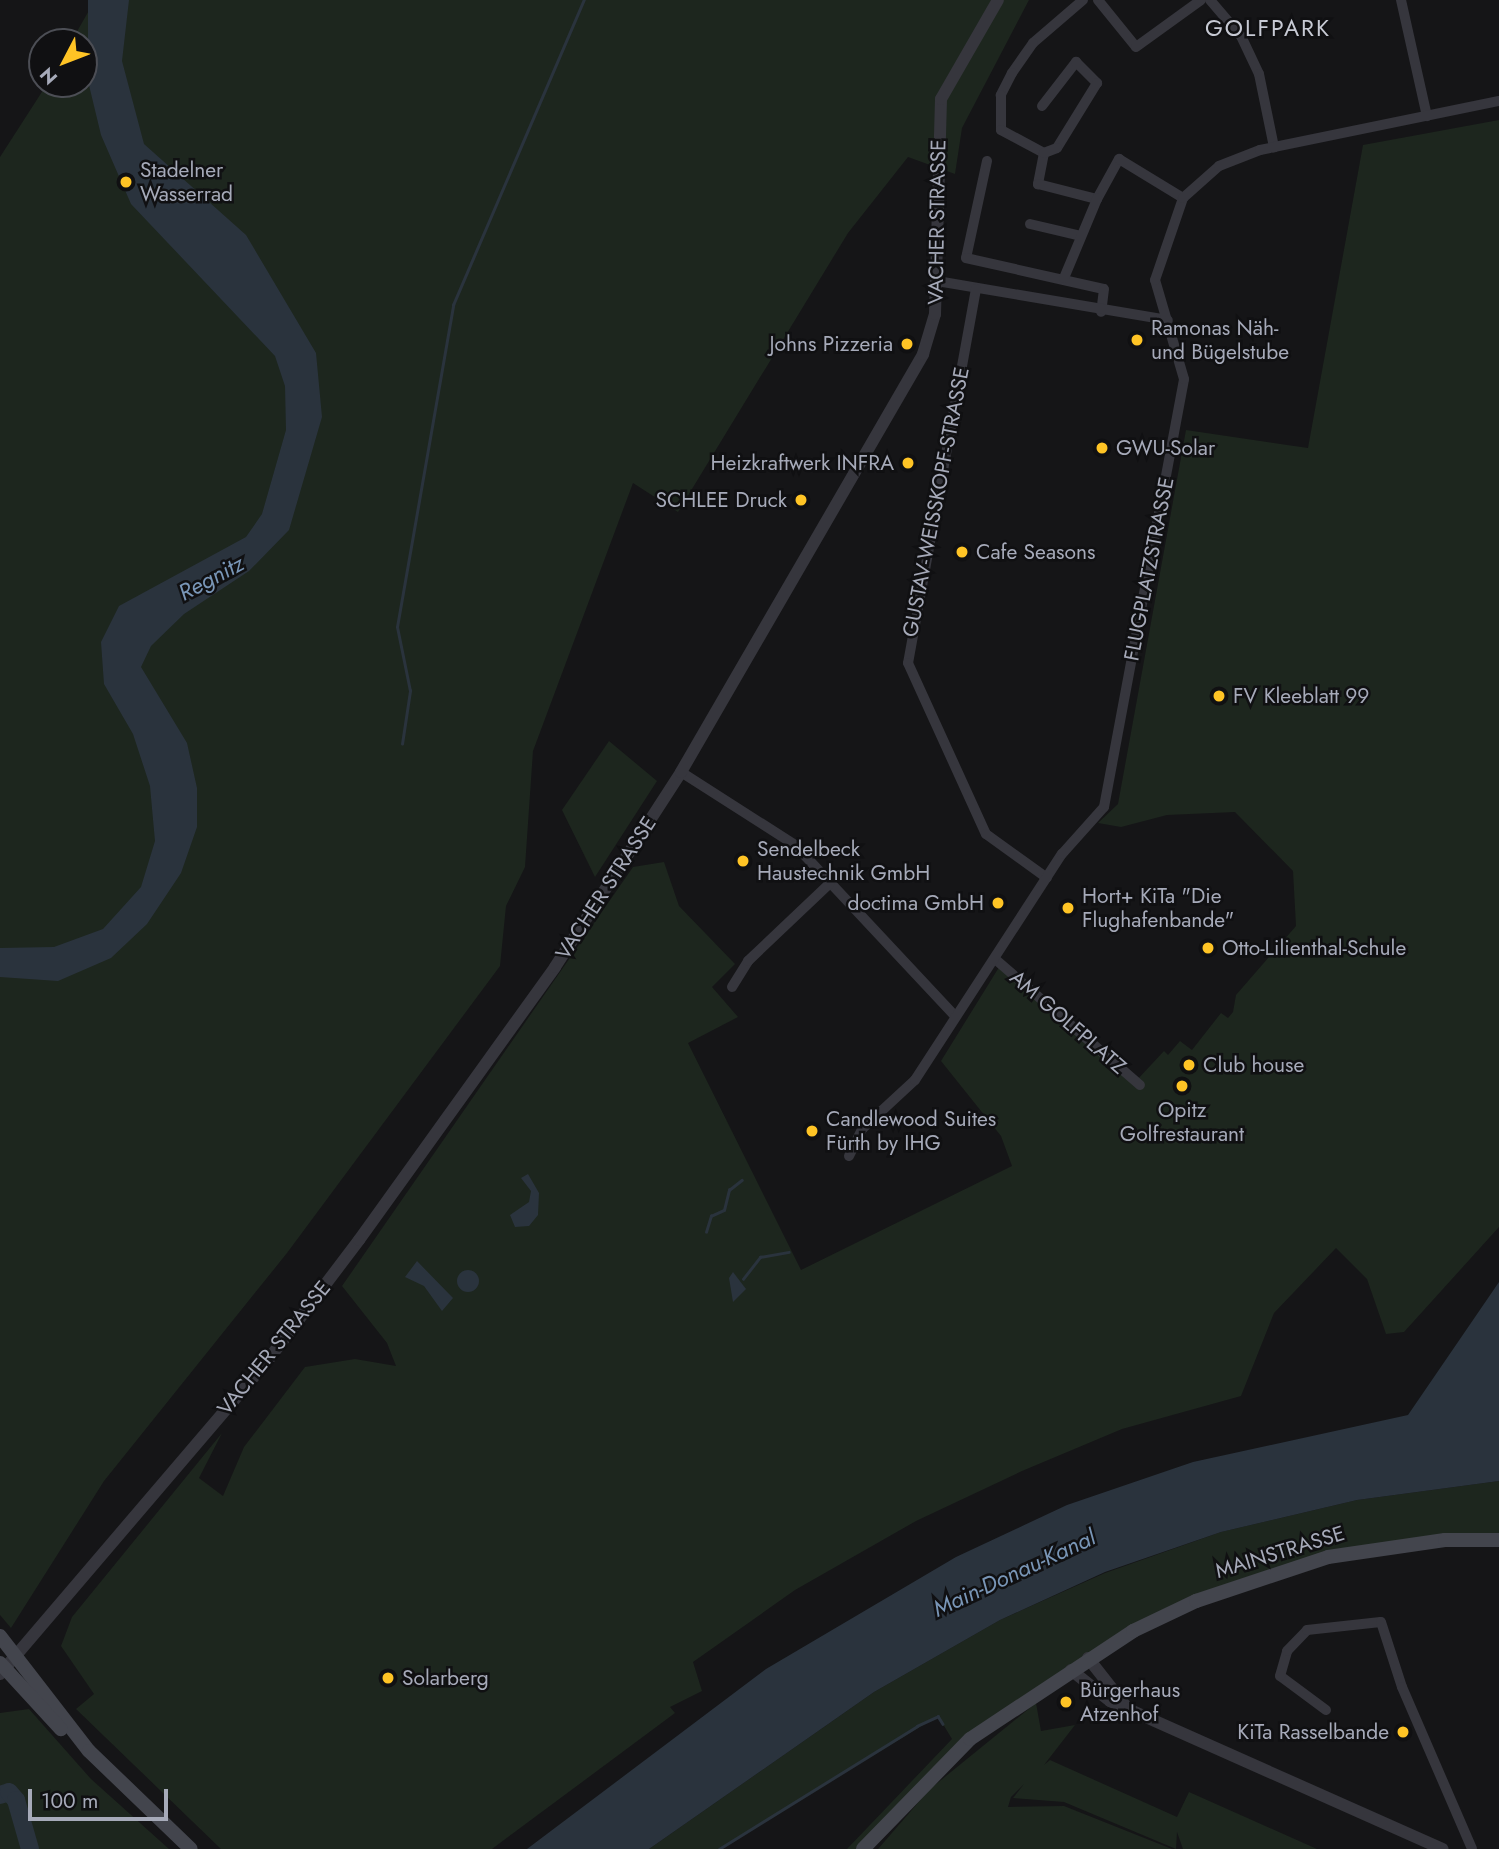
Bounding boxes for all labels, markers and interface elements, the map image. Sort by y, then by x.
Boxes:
district label: GOLFPARK [1206,14,1330,42]
north arrow [28,28,98,98]
text: N [33,61,64,91]
street label: VACHER STRASSE [923,139,951,305]
place label: Stadelner Wasserrad [140,157,233,207]
marker: Stadelner Wasserrad [118,174,134,190]
place label: Ramonas Näh- und Bügelstube [1151,315,1289,365]
place label: Johns Pizzeria [769,331,893,357]
marker: Ramonas Näh- und Bügelstube [1129,332,1145,348]
marker: Johns Pizzeria [899,336,915,352]
street label: GUSTAV-WEISSKOPF-STRASSE [897,365,975,639]
place label: GWU-Solar [1116,435,1215,461]
marker: GWU-Solar [1094,440,1110,456]
place label: Heizkraftwerk INFRA [710,450,894,476]
marker: Heizkraftwerk INFRA [900,455,916,471]
street label: FLUGPLATZSTRASSE [1119,475,1179,663]
place label: SCHLEE Druck [655,487,787,513]
marker: SCHLEE Druck [793,492,809,508]
place label: Cafe Seasons [976,539,1095,565]
marker: Cafe Seasons [954,544,970,560]
water label: Regnitz [174,549,248,607]
place label: FV Kleeblatt 99 [1233,683,1369,709]
marker: FV Kleeblatt 99 [1211,688,1227,704]
street label: VACHER STRASSE [550,812,662,964]
place label: Sendelbeck Haustechnik GmbH [757,836,930,886]
marker: Sendelbeck Haustechnik GmbH [735,853,751,869]
place label: Hort+ KiTa "Die Flughafenbande" [1082,883,1234,933]
place label: doctima GmbH [848,890,984,916]
marker: doctima GmbH [990,895,1006,911]
marker: Hort+ KiTa "Die Flughafenbande" [1060,900,1076,916]
place label: Otto-Lilienthal-Schule [1222,935,1406,961]
marker: Otto-Lilienthal-Schule [1200,940,1216,956]
street label: AM GOLFPLATZ [1005,965,1131,1079]
place label: Club house [1203,1052,1304,1078]
marker: Club house [1181,1057,1197,1073]
marker: Opitz Golfrestaurant [1174,1078,1190,1094]
place label: Opitz Golfrestaurant [1120,1097,1244,1147]
place label: Candlewood Suites Fürth by IHG [826,1106,996,1156]
marker: Candlewood Suites Fürth by IHG [804,1123,820,1139]
street label: VACHER STRASSE [212,1276,336,1420]
street label: MAINSTRASSE [1212,1520,1348,1584]
water label: Main-Donau-Kanal [928,1523,1100,1623]
place label: Solarberg [402,1665,489,1691]
marker: Solarberg [380,1670,396,1686]
place label: Bürgerhaus Atzenhof [1080,1677,1180,1727]
marker: Bürgerhaus Atzenhof [1058,1694,1074,1710]
place label: KiTa Rasselbande [1237,1719,1389,1745]
marker: KiTa Rasselbande [1395,1724,1411,1740]
scale bar [32,1776,172,1820]
text: 100 m [41,1786,98,1816]

